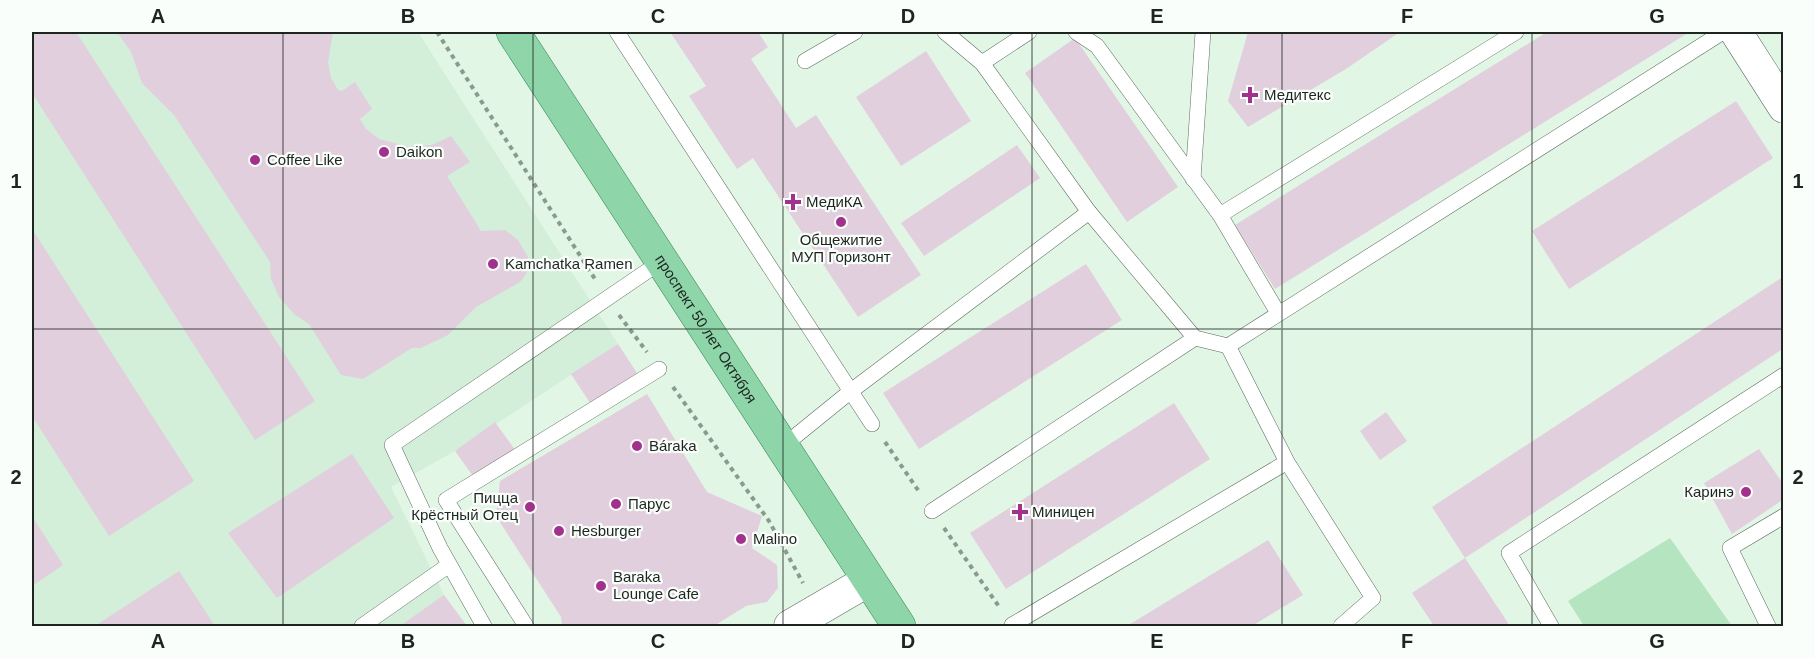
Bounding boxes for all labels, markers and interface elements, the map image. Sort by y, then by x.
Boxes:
text: A [151,5,165,27]
text: B [401,5,415,27]
text: C [651,5,665,27]
text: D [901,5,915,27]
text: E [1150,5,1164,27]
text: F [1401,5,1413,27]
text: G [1649,5,1665,27]
marker: Медитекс [1241,86,1259,104]
place label: Медитекс [1264,86,1332,103]
place label: Daikon [396,143,443,160]
marker: Daikon [377,145,391,159]
place label: Coffee Like [267,151,343,168]
marker: Coffee Like [248,153,262,167]
text: 1 [10,170,22,192]
text: 1 [1792,170,1804,192]
marker: МедиКА [784,193,802,211]
place label: МедиКА [806,193,863,210]
marker: Общежитие МУП Горизонт [834,215,848,229]
place label: Общежитие МУП Горизонт [791,231,891,265]
street label: проспект 50 лет Октября [652,251,761,406]
place label: Kamchatka Ramen [505,255,633,272]
marker: Kamchatka Ramen [486,257,500,271]
place label: Báraka [649,437,697,454]
marker: Báraka [630,439,644,453]
text: 2 [10,466,22,488]
text: 2 [1792,466,1804,488]
place label: Каринэ [1684,483,1734,500]
marker: Каринэ [1739,485,1753,499]
place label: Пицца Крёстный Отец [411,489,519,523]
place label: Парус [628,495,671,512]
marker: Парус [609,497,623,511]
marker: Пицца Крёстный Отец [523,500,537,514]
place label: Миницен [1032,503,1095,520]
marker: Миницен [1013,505,1027,519]
place label: Hesburger [571,522,641,539]
marker: Hesburger [552,524,566,538]
place label: Malino [753,530,797,547]
marker: Malino [734,532,748,546]
place label: Baraka Lounge Cafe [613,568,699,602]
marker: Baraka Lounge Cafe [594,579,608,593]
text: A [151,630,165,652]
text: B [401,630,415,652]
text: C [651,630,665,652]
text: D [901,630,915,652]
text: E [1150,630,1164,652]
text: F [1401,630,1413,652]
text: G [1649,630,1665,652]

